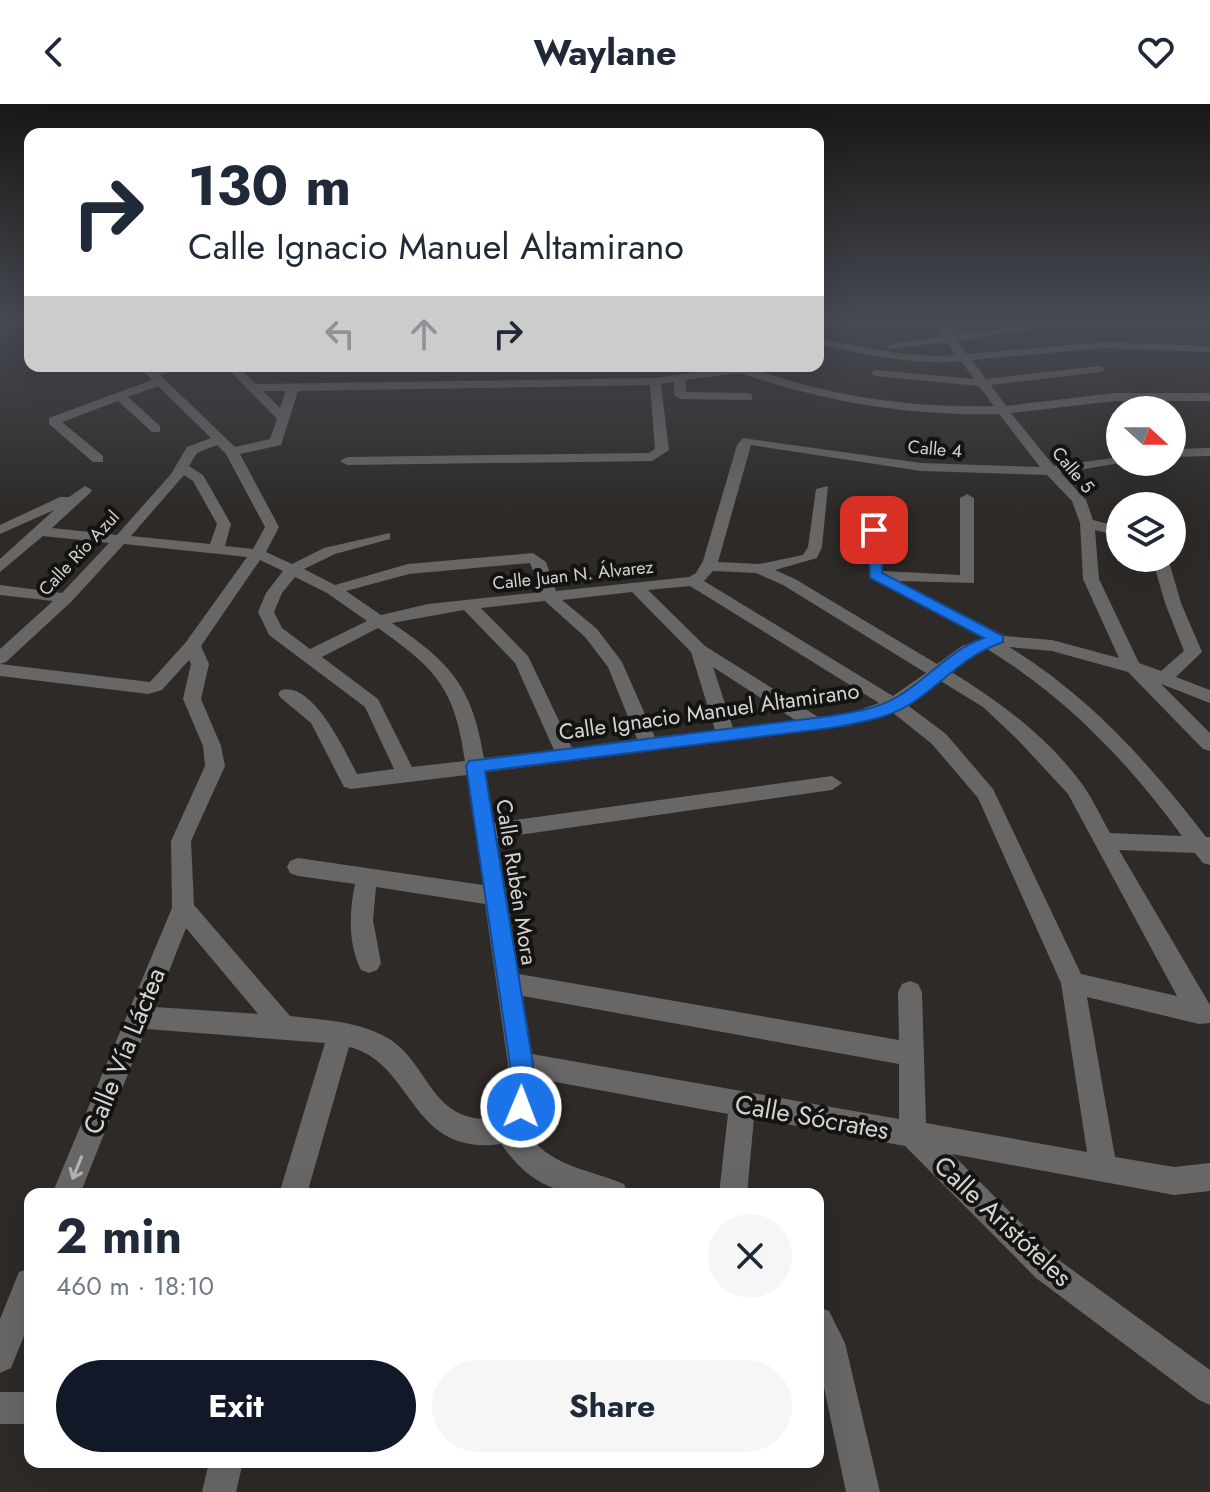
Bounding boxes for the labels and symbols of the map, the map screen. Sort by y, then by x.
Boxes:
north arrow [1106,396,1186,476]
street label: Calle 4 [907,434,963,464]
street label: Calle 5 [1046,441,1100,499]
pin [840,496,908,564]
street label: Calle Río Azul [33,504,125,602]
street label: Calle Juan N. Álvarez [491,554,656,596]
street label: Calle Ignacio Manuel Altamirano [557,674,861,748]
street label: Calle Rubén Mora [488,797,546,967]
street label: Calle Vía Láctea [73,962,175,1140]
position arrow [479,1065,563,1149]
street label: Calle Sócrates [732,1085,892,1149]
street label: Calle Aristóteles [925,1147,1081,1295]
one-way arrow [68,1155,83,1179]

